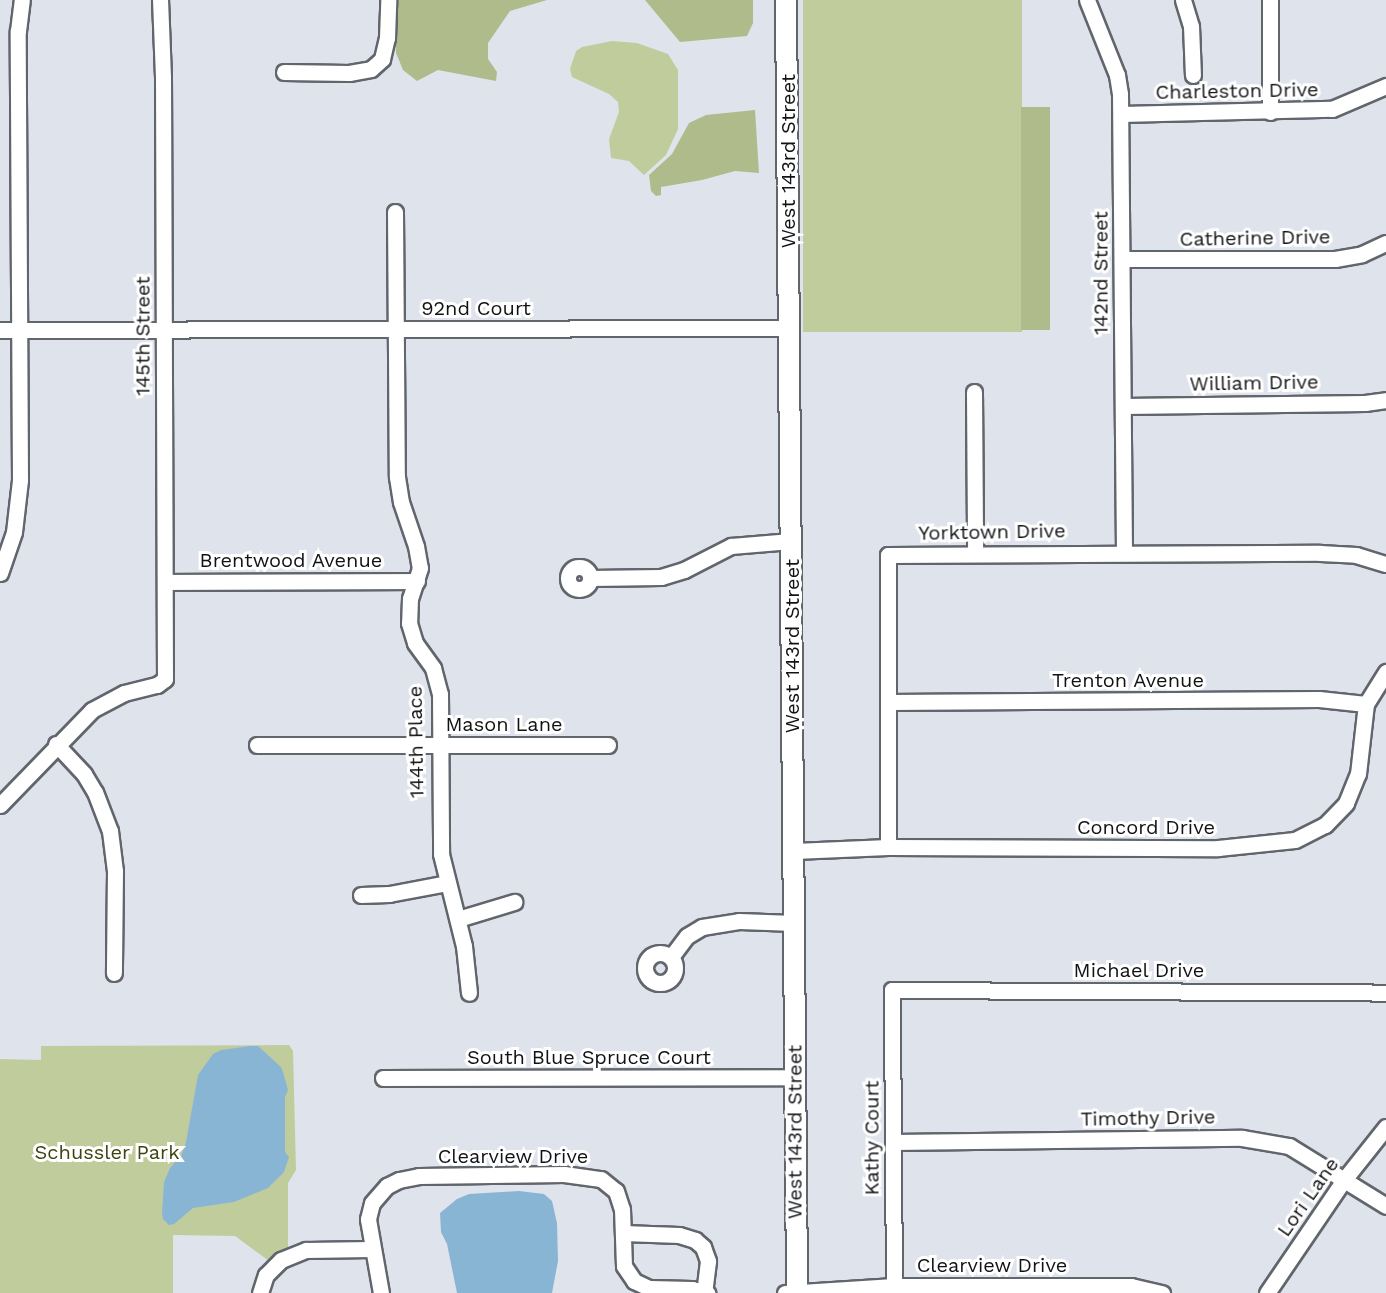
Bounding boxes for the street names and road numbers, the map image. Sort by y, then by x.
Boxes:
street label: West 143rd Street [776,74,800,248]
street label: Charleston Drive [1155,78,1319,104]
street label: 142nd Street [1089,211,1113,335]
street label: Catherine Drive [1179,225,1331,251]
street label: 145th Street [131,276,155,396]
street label: 92nd Court [421,296,531,320]
street label: William Drive [1189,370,1319,396]
street label: Yorktown Drive [918,519,1066,545]
street label: Brentwood Avenue [199,548,383,572]
street label: West 143rd Street [780,559,804,733]
street label: Trenton Avenue [1052,668,1204,692]
street label: 144th Place [403,686,429,798]
street label: Mason Lane [445,712,563,736]
street label: Concord Drive [1077,815,1215,839]
street label: Michael Drive [1073,958,1205,982]
street label: South Blue Spruce Court [467,1045,711,1069]
street label: West 143rd Street [783,1045,807,1219]
street label: Kathy Court [860,1080,884,1196]
street label: Timothy Drive [1080,1105,1216,1131]
street label: Clearview Drive [437,1144,589,1168]
street label: Lori Lane [1272,1153,1344,1241]
street label: Clearview Drive [916,1253,1068,1277]

